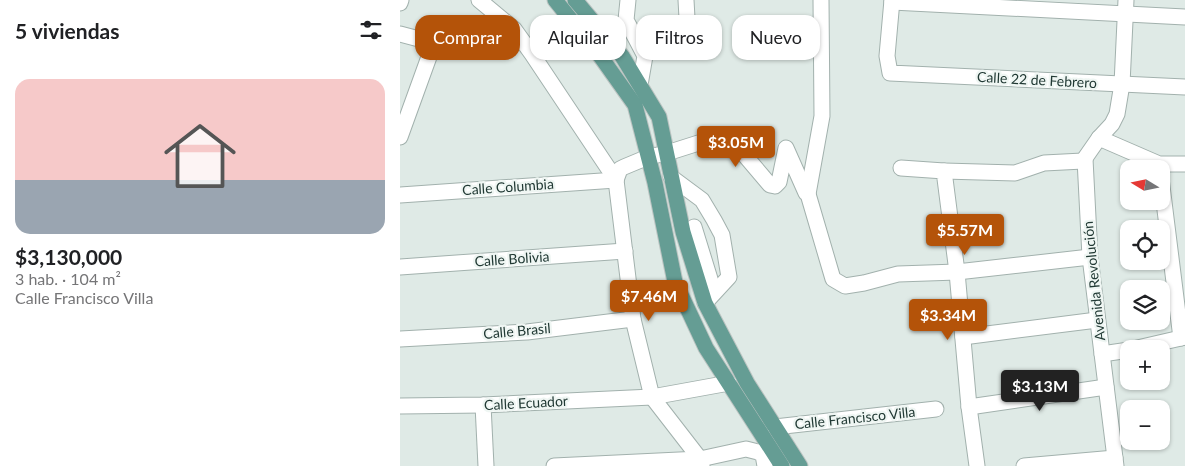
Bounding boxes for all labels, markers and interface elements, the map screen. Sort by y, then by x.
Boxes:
chip: Comprar [415,15,520,60]
chip: Alquilar [530,15,626,60]
chip: Filtros [636,15,722,60]
chip: Nuevo [732,15,820,60]
icon: filters [357,16,385,44]
text: 5 viviendas [15,18,120,43]
street label: Calle 22 de Febrero [977,68,1097,91]
icon: home [155,111,245,201]
pin: $3.05M [695,126,777,168]
text: $3.05M [708,132,764,151]
north arrow [1120,160,1170,210]
map controls [1120,160,1170,450]
street label: Calle Columbia [462,175,554,198]
pin: $5.57M [924,214,1006,256]
text: $5.57M [937,220,993,239]
street label: Avenida Revolución [1079,220,1108,342]
button: locate [1120,220,1170,270]
text: $3,130,000 [15,244,122,269]
street label: Calle Bolivia [474,247,550,270]
text: 3 hab. · 104 m² [15,269,121,288]
pin: $7.46M [608,280,690,322]
button: layers [1120,280,1170,330]
text: $7.46M [621,286,677,305]
text: Calle Francisco Villa [15,288,153,307]
pin: $3.34M [907,298,989,341]
text: $3.34M [920,305,976,324]
street label: Calle Brasil [483,319,551,342]
button: + [1120,340,1170,390]
pin: $3.13M [999,370,1081,412]
text: $3.13M [1012,376,1068,395]
street label: Calle Ecuador [484,392,568,413]
button: − [1120,400,1170,450]
street label: Calle Francisco Villa [794,403,916,432]

